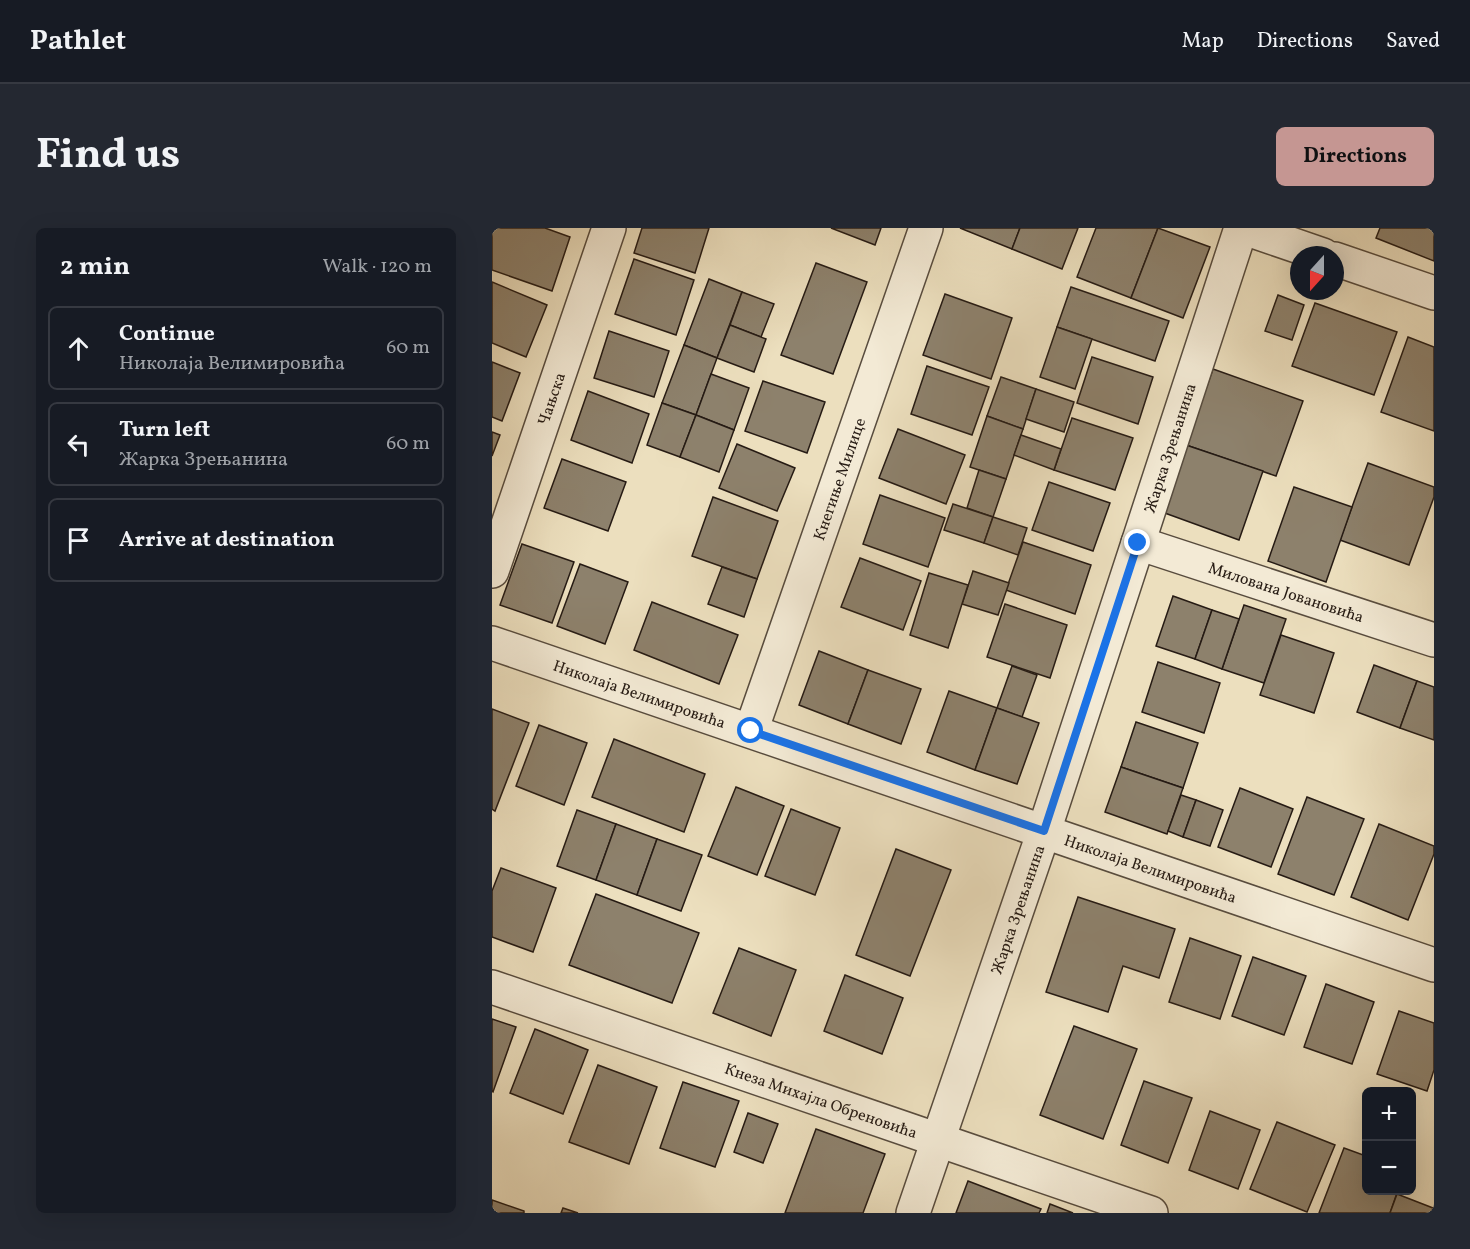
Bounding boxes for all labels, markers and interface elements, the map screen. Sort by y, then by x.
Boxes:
text: Pathlet [30,22,126,61]
text: Map [1182,27,1224,56]
text: Directions [1257,27,1353,56]
text: Saved [1386,27,1440,56]
text: Find us [36,127,180,186]
button: Directions [1276,127,1434,186]
north arrow [1290,246,1344,300]
text: 2 min [60,249,130,285]
text: Walk · 120 m [323,253,432,281]
text: Continue [119,319,215,350]
icon: ahead [62,332,95,365]
text: 60 m [386,334,430,362]
text: Николаја Велимировића [119,350,345,378]
street label: Чањска [533,370,572,429]
street label: Жарка Зрењанина [1140,381,1203,516]
text: Turn left [119,415,210,446]
street label: Кнегиње Милице [809,415,872,544]
icon: left [62,428,95,461]
text: 60 m [386,430,430,458]
text: Жарка Зрењанина [119,446,288,474]
icon: arrive [62,524,95,557]
text: Arrive at destination [119,525,335,556]
route end [1124,529,1150,555]
street label: Милована Јовановића [1205,558,1366,629]
street label: Николаја Велимировића [550,656,728,735]
route start [737,717,763,743]
street label: Николаја Велимировића [1061,830,1239,910]
street label: Жарка Зрењанина [987,842,1051,978]
street label: Кнеза Михајла Обреновића [721,1059,920,1145]
map controls [1362,1087,1416,1195]
button: + [1362,1087,1416,1141]
button: − [1362,1141,1416,1195]

